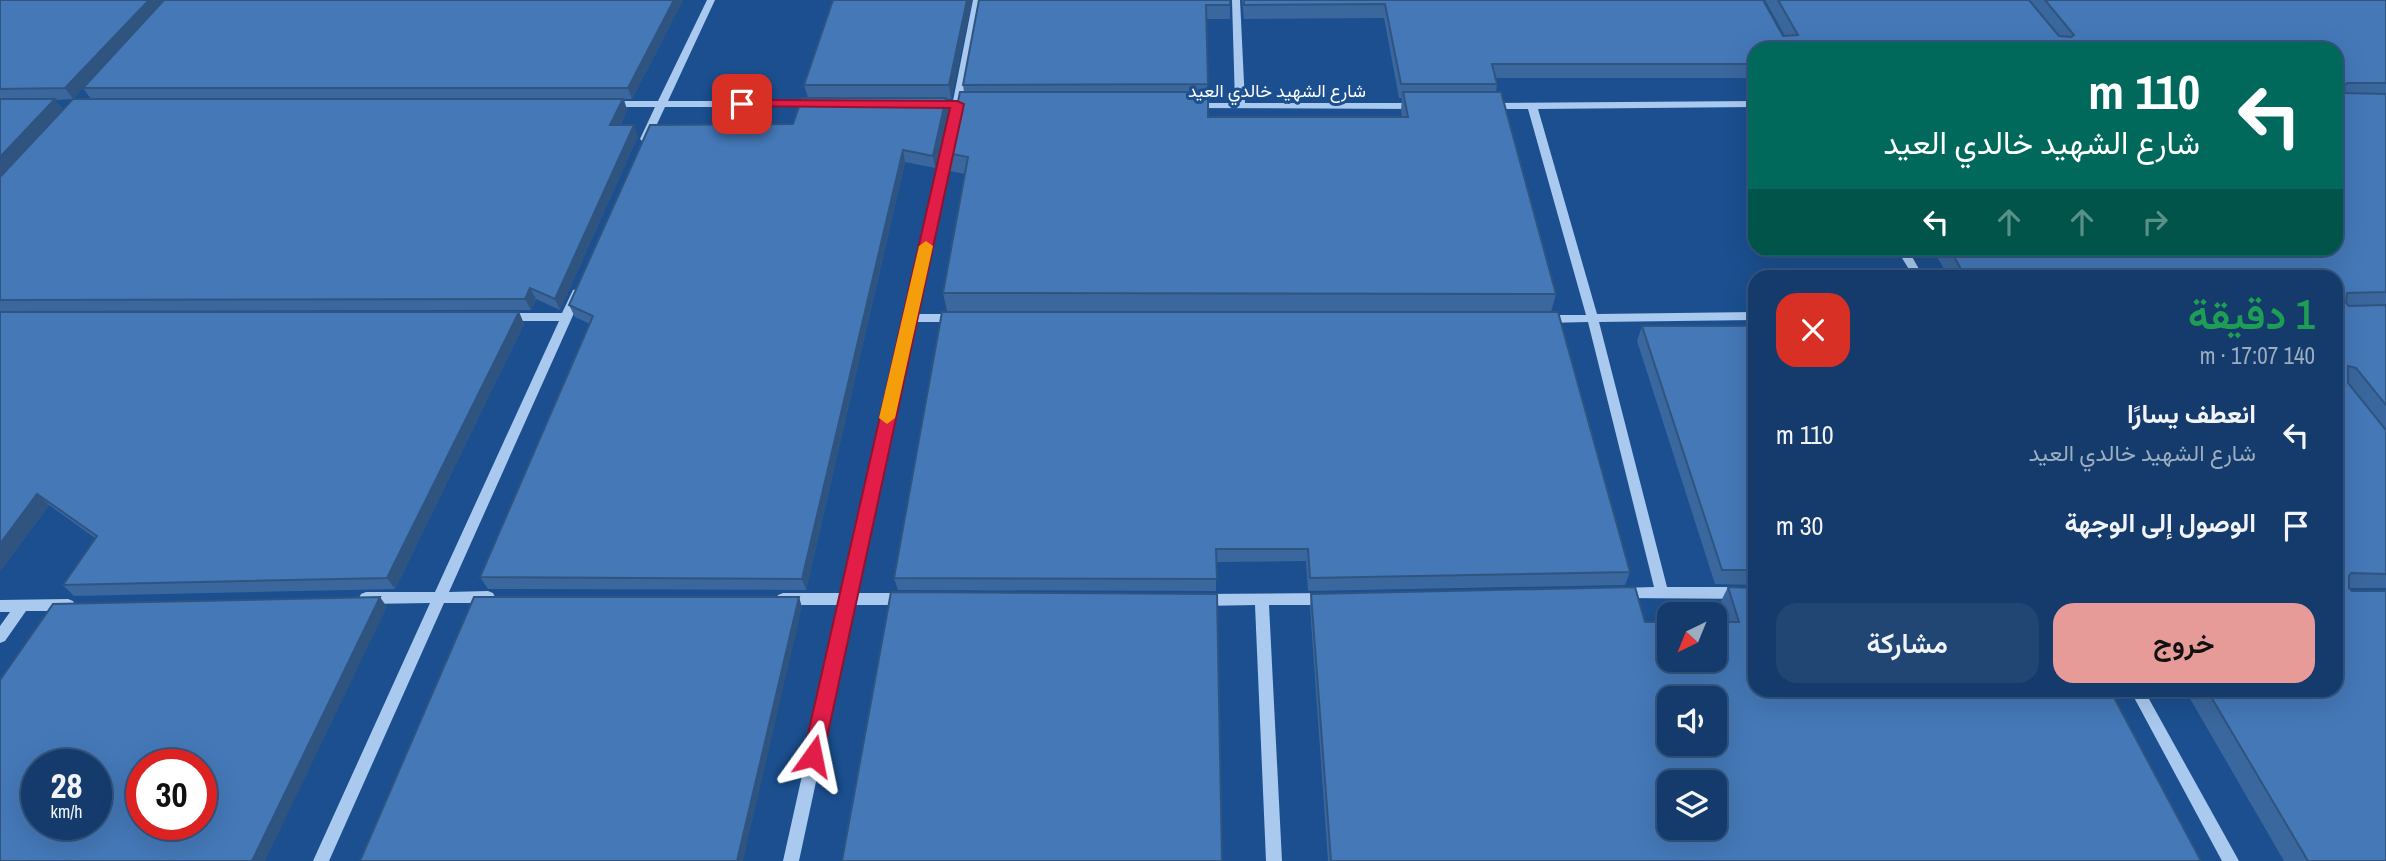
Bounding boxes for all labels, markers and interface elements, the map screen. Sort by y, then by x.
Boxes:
text: 110 m [2088,58,2200,124]
icon: left [2224,70,2315,161]
pin [712,74,772,134]
street label: شارع الشهيد خالدي العيد [1188,78,1366,106]
icon: arrive [723,85,761,123]
text: شارع الشهيد خالدي العيد [1883,121,2200,164]
icon: left [1917,203,1955,241]
icon: ahead [1990,203,2028,241]
icon: ahead [2063,203,2101,241]
icon: right [2136,203,2174,241]
text: 1 دقيقة [2188,286,2315,342]
button: close [1776,293,1850,367]
text: 140 m · 17:07 [2200,340,2315,371]
text: انعطف يسارًا [2127,396,2256,431]
icon: left [2277,416,2315,454]
text: 110 m [1776,417,1834,452]
text: شارع الشهيد خالدي العيد [2028,437,2256,468]
text: الوصول إلى الوجهة [2064,505,2256,540]
icon: arrive [2277,507,2315,545]
text: 30 m [1776,508,1823,543]
north arrow [1657,602,1727,672]
map controls [1657,602,1727,840]
button: مشاركة [1776,603,2039,683]
button: خروج [2053,603,2315,683]
button: sound [1657,686,1727,756]
position arrow [776,719,850,793]
speed limit sign: 30 [126,749,217,840]
text: 28 [51,762,82,809]
button: layers [1657,770,1727,840]
text: km/h [51,799,83,824]

